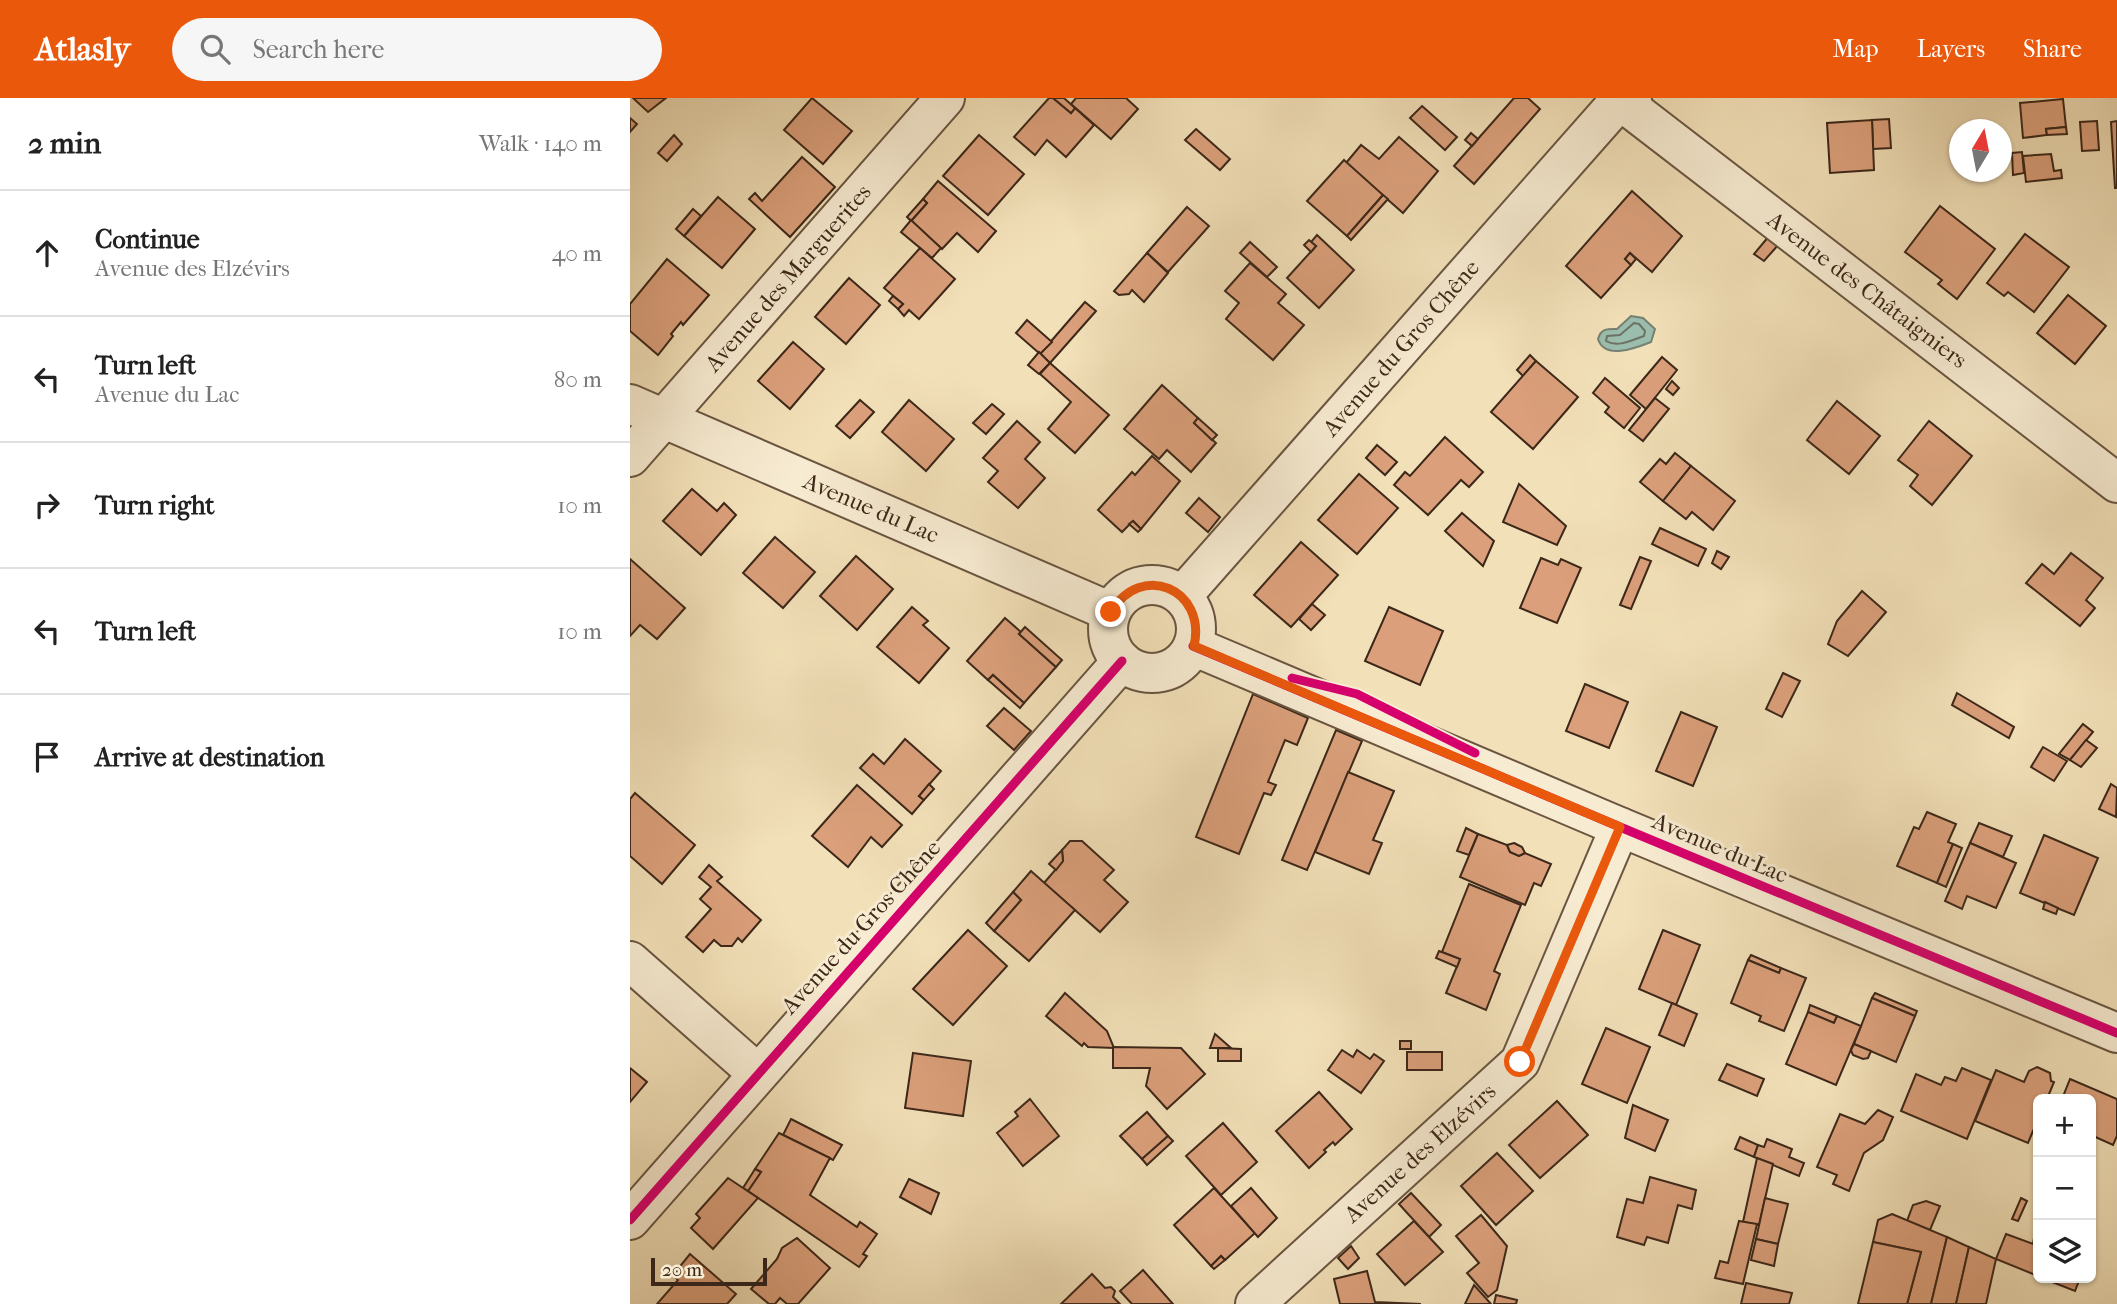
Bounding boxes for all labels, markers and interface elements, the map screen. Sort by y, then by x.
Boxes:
search box [172,18,662,81]
text: Atlasly [35,30,130,69]
icon: search [196,30,234,68]
text: Search here [252,34,384,65]
text: Map [1833,35,1879,63]
text: Layers [1917,35,1985,63]
text: Share [2023,35,2082,63]
north arrow [1949,119,2012,182]
text: 2 min [28,126,101,161]
text: Walk · 140 m [479,130,602,157]
street label: Avenue des Marguerites [699,179,877,378]
street label: Avenue des Châtaigniers [1761,205,1972,374]
text: Continue [95,224,200,255]
icon: ahead [28,234,66,272]
text: 40 m [552,240,602,267]
street label: Avenue du Gros Chêne [1316,254,1485,442]
text: Avenue des Elzévirs [95,255,290,282]
text: Turn left [95,350,196,381]
icon: left [28,360,66,398]
text: 80 m [554,366,602,393]
text: Avenue du Lac [95,381,239,408]
street label: Avenue du Lac [798,467,943,549]
icon: right [28,486,66,524]
text: Turn right [95,490,215,521]
text: 10 m [557,492,602,519]
route end [1095,596,1126,627]
icon: left [28,612,66,650]
text: Turn left [95,616,196,647]
text: 10 m [557,618,602,645]
icon: arrive [28,738,66,776]
text: Arrive at destination [95,742,325,773]
street label: Avenue du Lac [1647,807,1792,889]
street label: Avenue du Gros Chêne [775,834,946,1020]
route start [1504,1046,1535,1077]
street label: Avenue des Elzévirs [1338,1078,1501,1229]
map controls [2033,1094,2096,1283]
button: + [2033,1094,2096,1157]
button: − [2033,1157,2096,1220]
button: layers [2033,1220,2096,1283]
scale bar [651,1255,766,1287]
text: 20 m [662,1259,702,1281]

